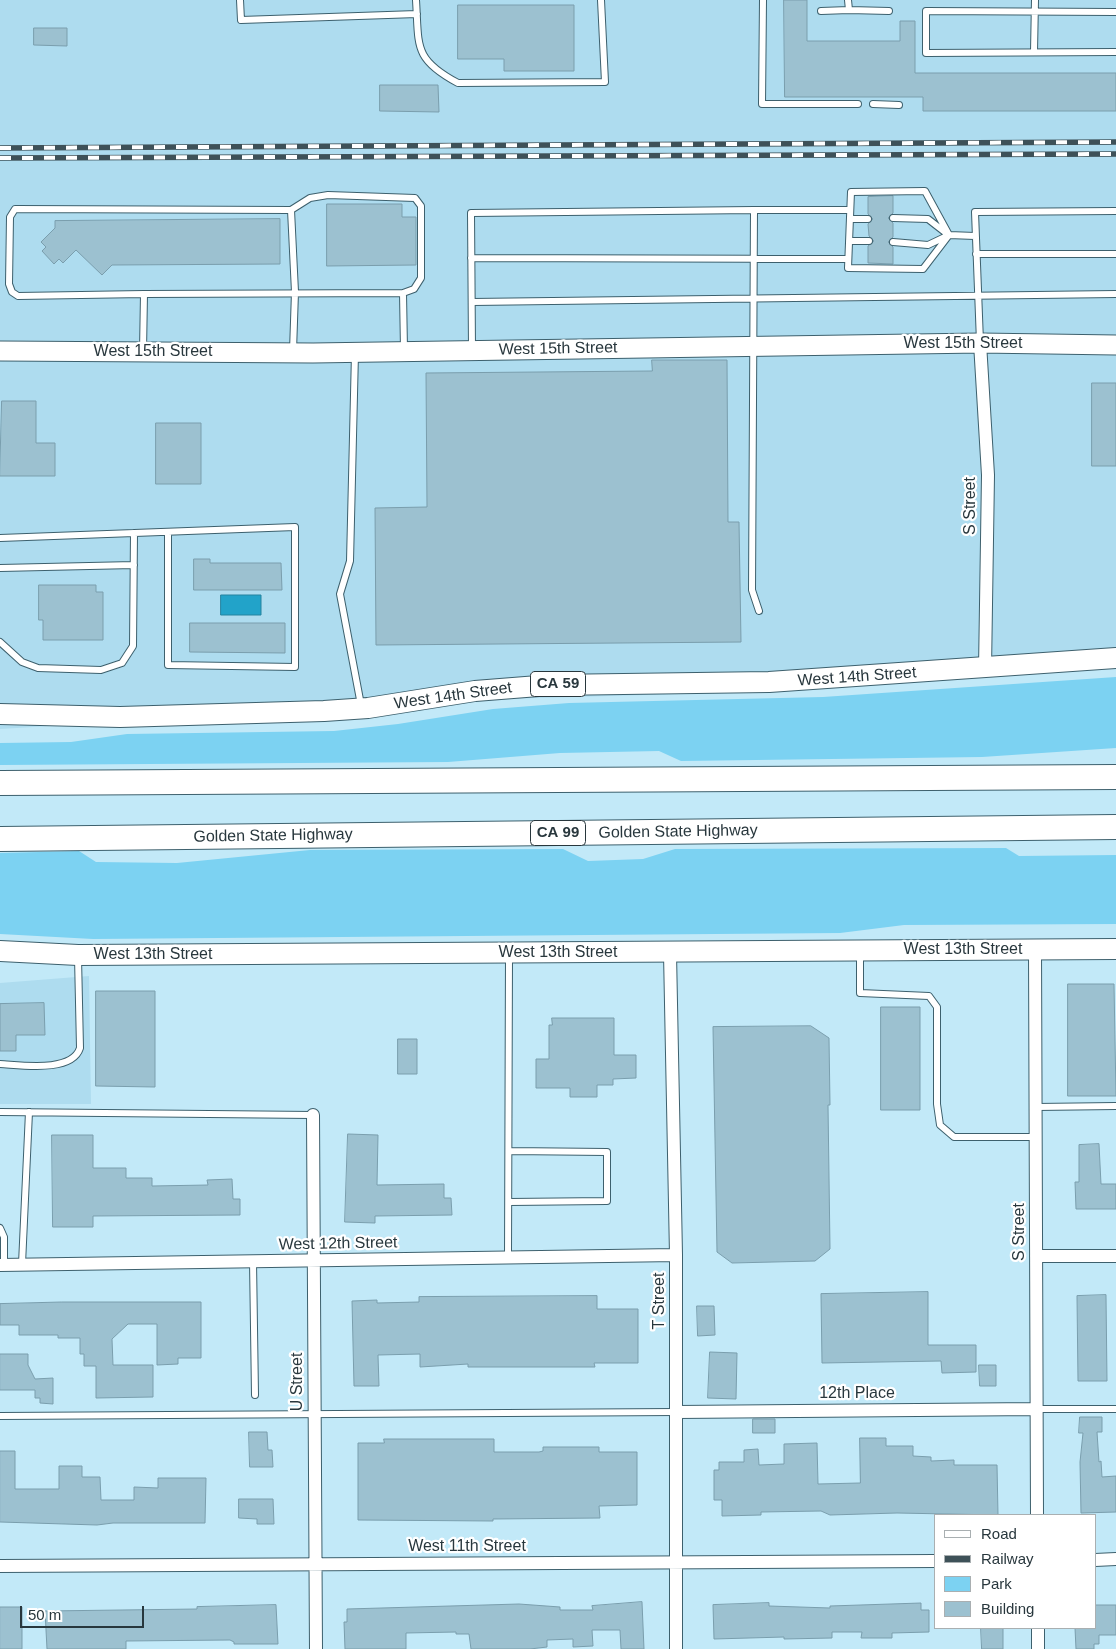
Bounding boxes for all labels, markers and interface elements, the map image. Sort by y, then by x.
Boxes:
street label: West 15th Street [904,334,1022,354]
street label: West 15th Street [498,338,618,360]
street label: West 15th Street [94,342,212,362]
street label: S Street [961,477,981,535]
street label: West 14th Street [797,663,917,691]
road number: CA 59 [530,672,586,696]
street label: West 14th Street [393,678,513,714]
road number: CA 99 [530,820,586,846]
street label: Golden State Highway [598,821,758,843]
street label: Golden State Highway [193,825,353,847]
street label: West 13th Street [904,940,1022,960]
street label: West 13th Street [499,943,617,963]
street label: West 13th Street [94,945,212,965]
street label: S Street [1010,1203,1030,1261]
street label: West 12th Street [278,1233,398,1255]
street label: T Street [650,1273,670,1329]
street label: U Street [288,1353,308,1411]
street label: 12th Place [819,1384,895,1404]
legend [934,1514,1096,1629]
text: Road [981,1525,1017,1542]
street label: West 11th Street [408,1537,526,1557]
text: Railway [981,1550,1034,1567]
text: Park [981,1575,1012,1592]
scale bar [22,1596,146,1628]
text: Building [981,1600,1034,1617]
text: 50 m [28,1606,61,1623]

